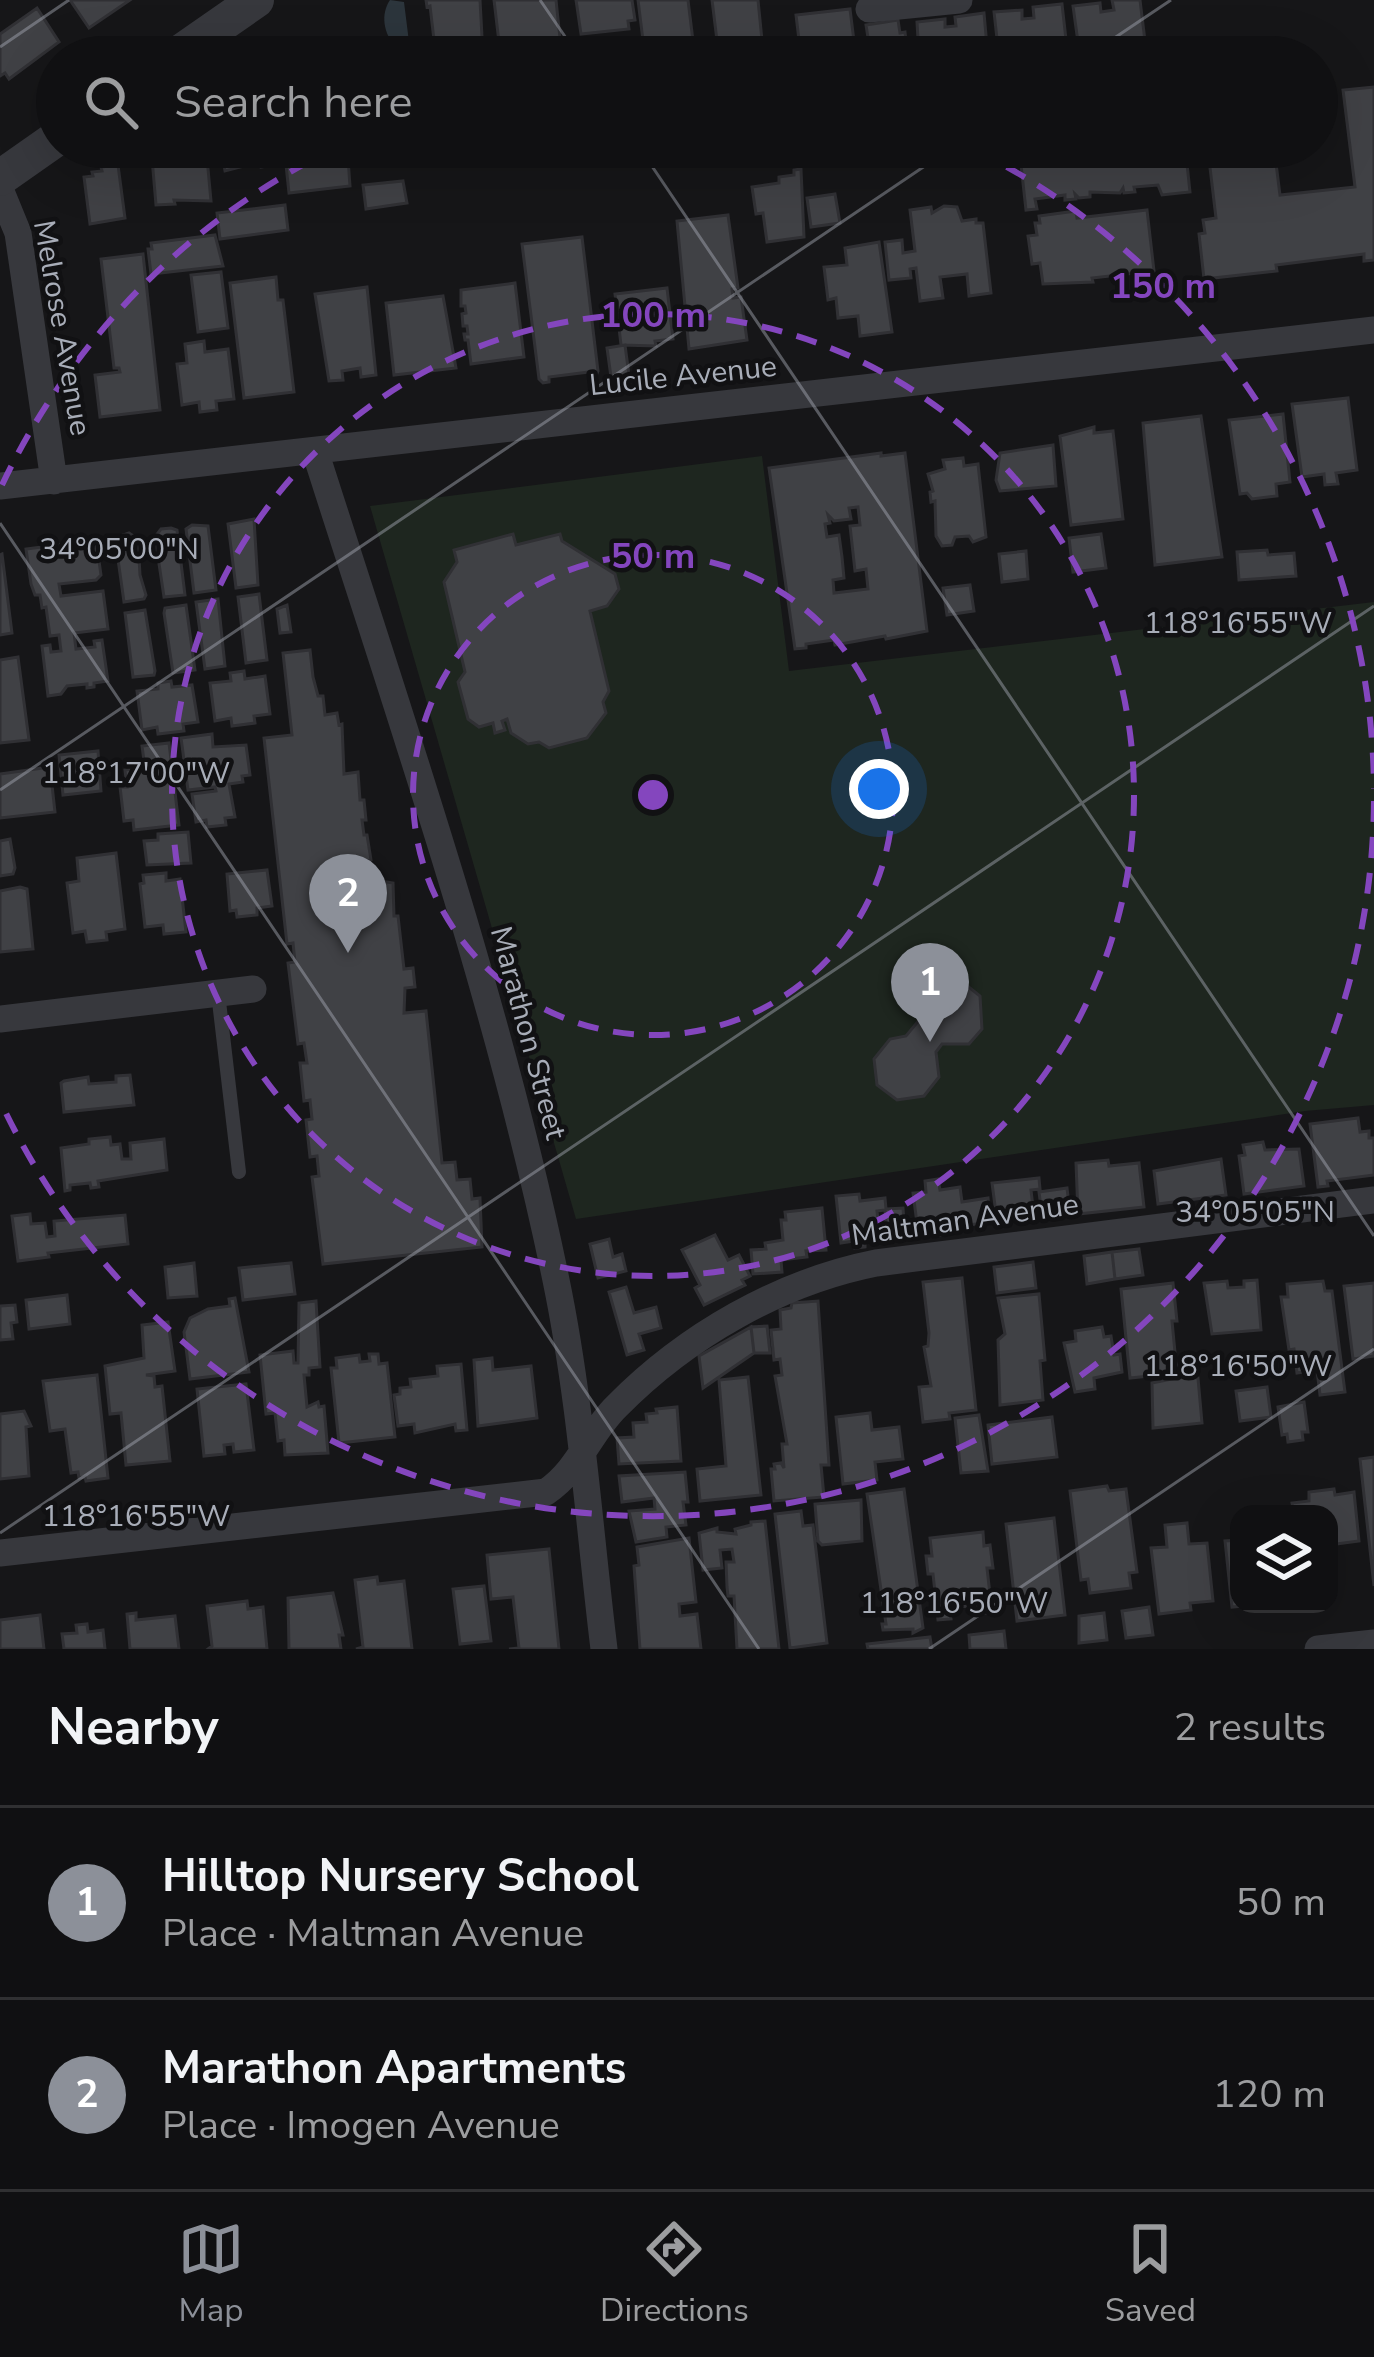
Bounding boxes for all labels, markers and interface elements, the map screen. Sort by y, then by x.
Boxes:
search box [36,36,1338,168]
icon: search [78,69,144,135]
text: Search here [174,72,413,133]
street label: Melrose Avenue [23,217,101,439]
text: 150 m [1110,262,1216,311]
text: 100 m [600,291,706,340]
street label: Lucile Avenue [587,346,779,406]
text: 34°05'00"N [39,529,199,570]
text: 50 m [611,532,695,581]
text: 118°16'55"W [1144,603,1332,644]
text: 118°17'00"W [42,753,230,794]
your location [849,759,909,819]
centre of rings [632,774,674,816]
pin: 2 [309,854,387,953]
street label: Marathon Street [480,922,576,1144]
pin: 1 [891,943,969,1042]
street label: Maltman Avenue [849,1184,1081,1256]
text: 34°05'05"N [1175,1192,1335,1233]
text: 118°16'50"W [1144,1346,1332,1387]
text: 118°16'55"W [42,1496,230,1537]
map controls [1230,1505,1338,1613]
button: layers [1230,1505,1338,1613]
text: 118°16'50"W [860,1583,1048,1624]
text: Nearby [48,1692,219,1762]
text: 2 results [1174,1701,1326,1754]
text: Hilltop Nursery School [162,1846,639,1907]
text: 1 [75,1876,99,1929]
text: 50 m [1236,1876,1326,1929]
text: Place · Maltman Avenue [162,1907,584,1960]
text: Marathon Apartments [162,2038,626,2099]
text: 2 [75,2068,99,2121]
text: 120 m [1212,2068,1326,2121]
text: Place · Imogen Avenue [162,2099,560,2152]
tab: Map [178,2216,244,2333]
tab: Directions [600,2216,749,2333]
tab: Saved [1105,2216,1196,2333]

